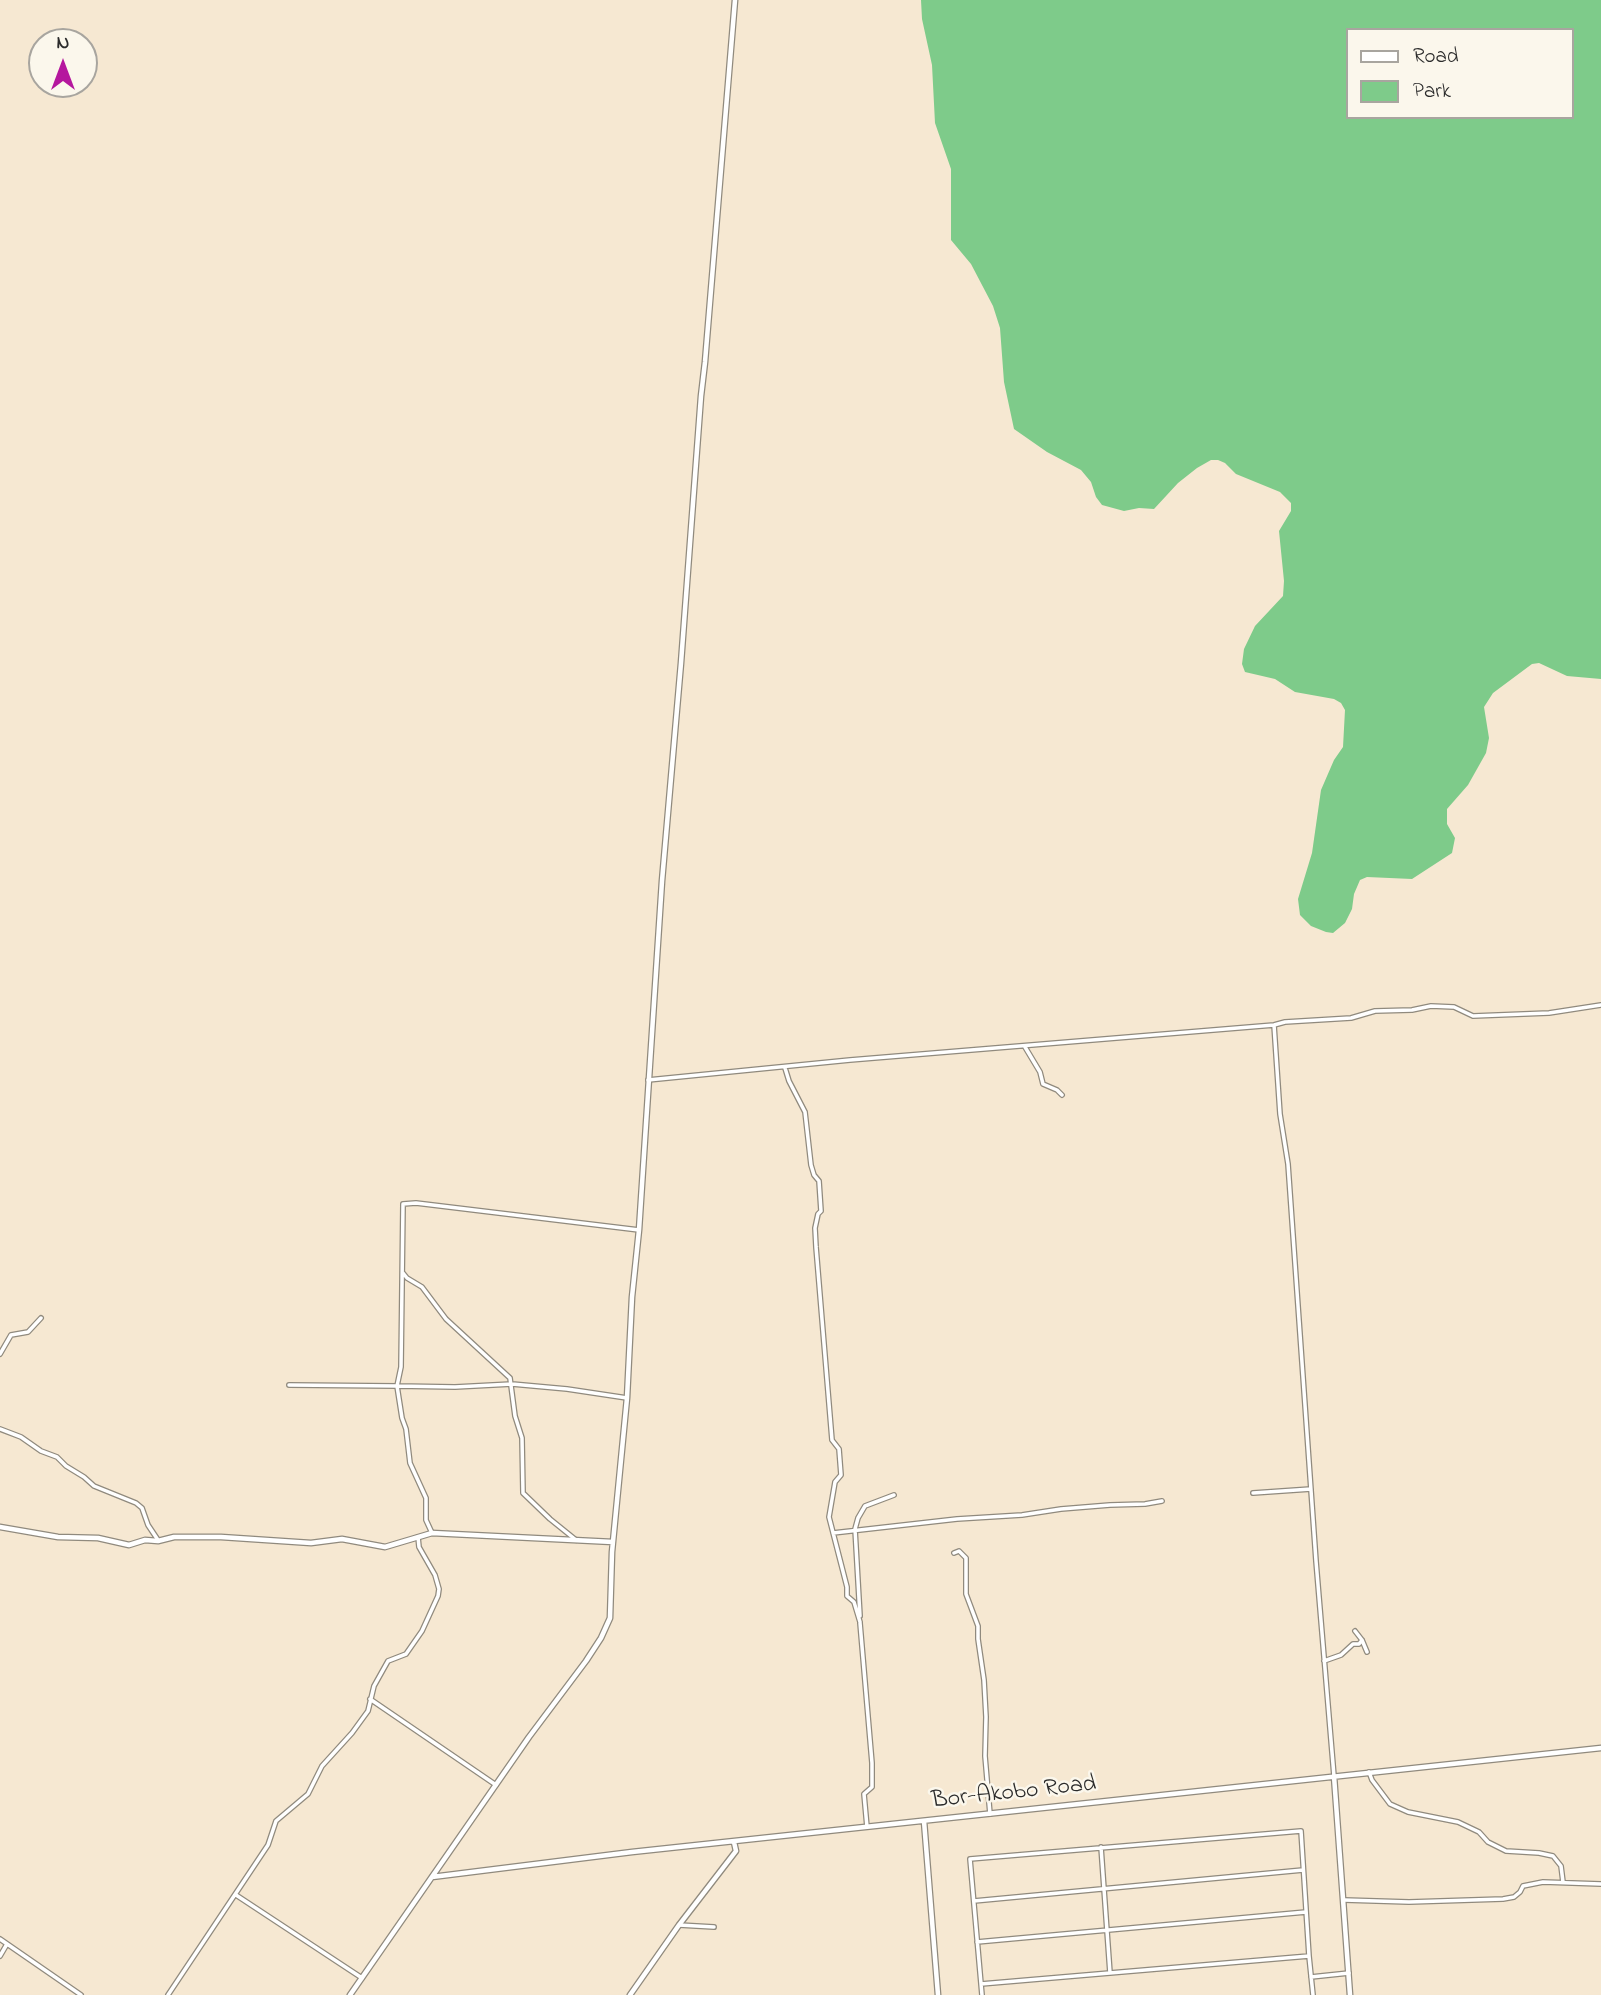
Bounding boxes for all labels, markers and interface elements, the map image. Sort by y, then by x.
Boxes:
north arrow [28,28,98,98]
legend [1346,28,1573,119]
text: N [57,30,69,57]
text: Road [1413,42,1459,72]
text: Park [1413,77,1451,107]
street label: Bor-Akobo Road [930,1771,1098,1817]

